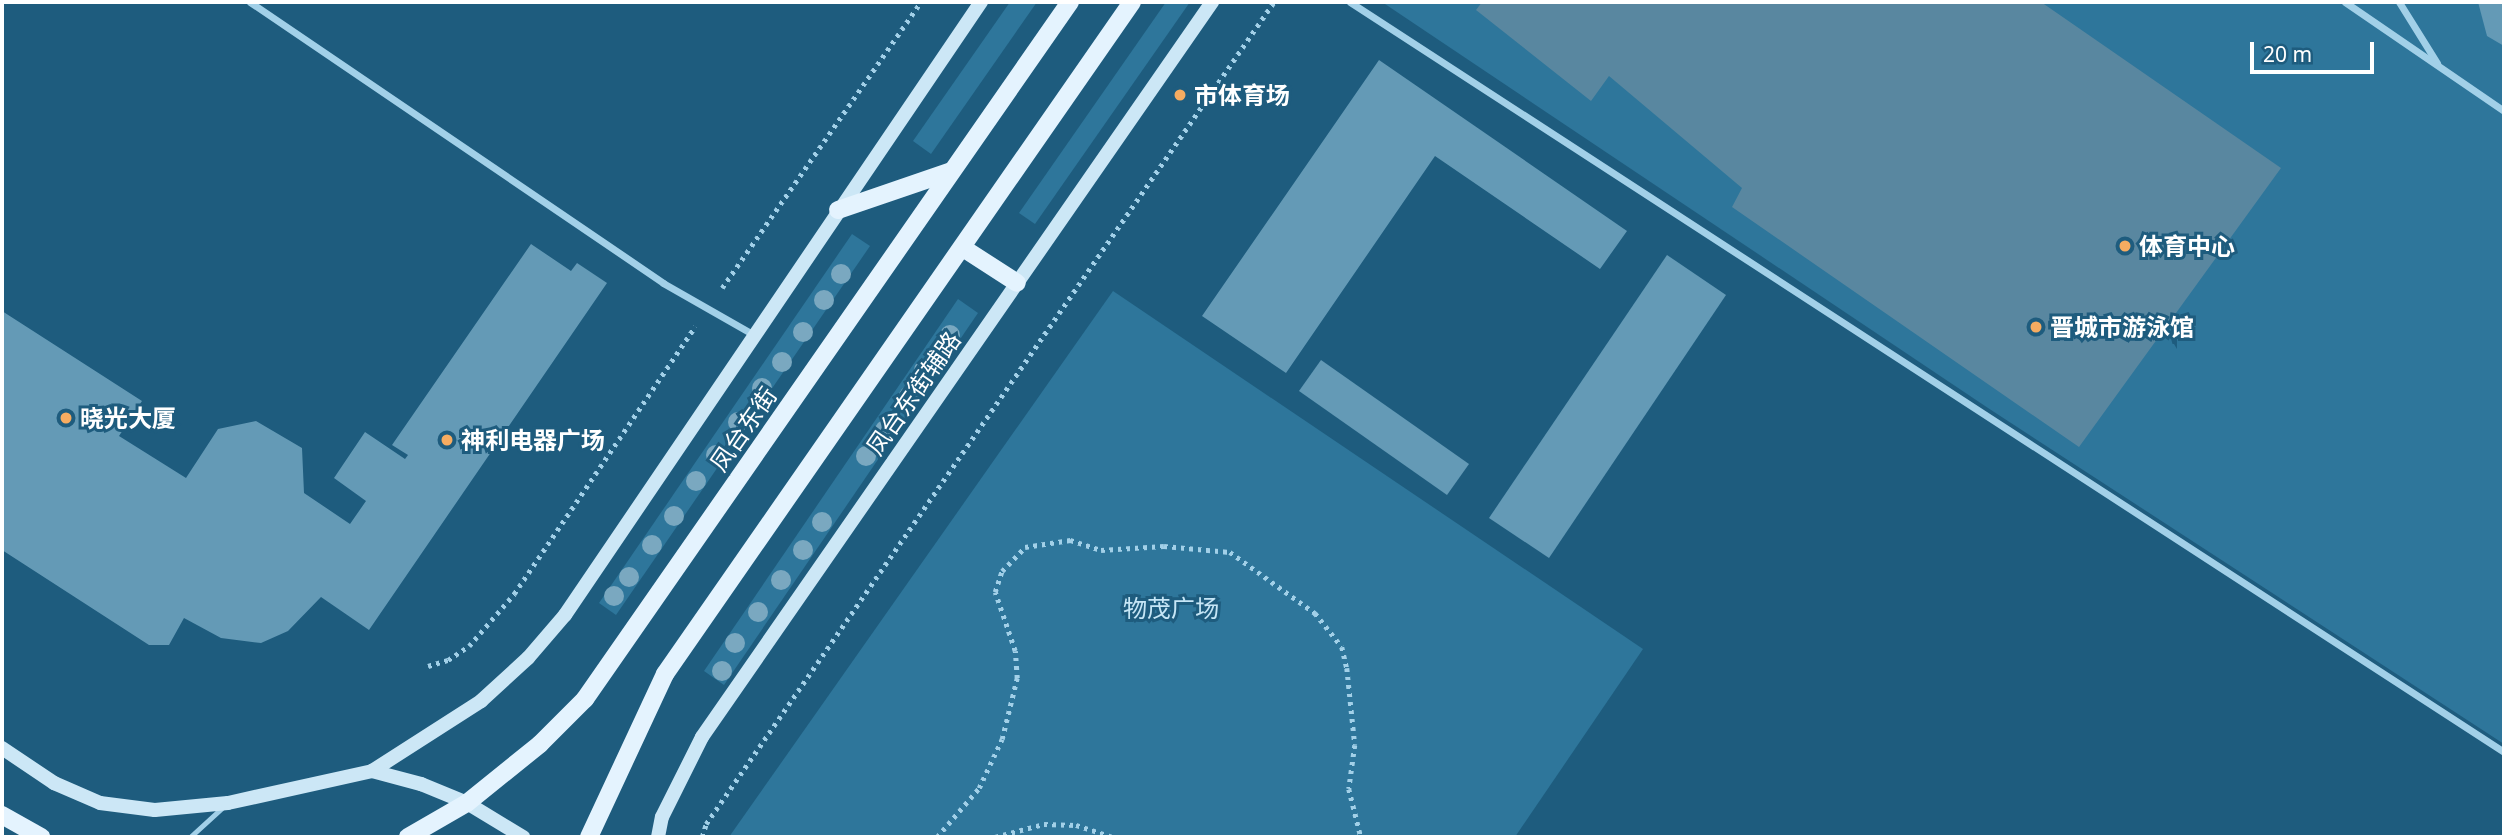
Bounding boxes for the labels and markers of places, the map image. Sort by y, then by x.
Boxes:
place label: 市体育场 [1194,81,1290,109]
marker: 市体育场 [1172,87,1188,103]
place label: 体育中心 [2139,232,2235,260]
marker: 体育中心 [2117,238,2133,254]
place label: 晋城市游泳馆 [2050,313,2194,341]
marker: 晋城市游泳馆 [2028,319,2044,335]
place label: 晓光大厦 [80,404,176,432]
marker: 晓光大厦 [58,410,74,426]
place label: 神利电器广场 [461,426,605,454]
marker: 神利电器广场 [439,432,455,448]

